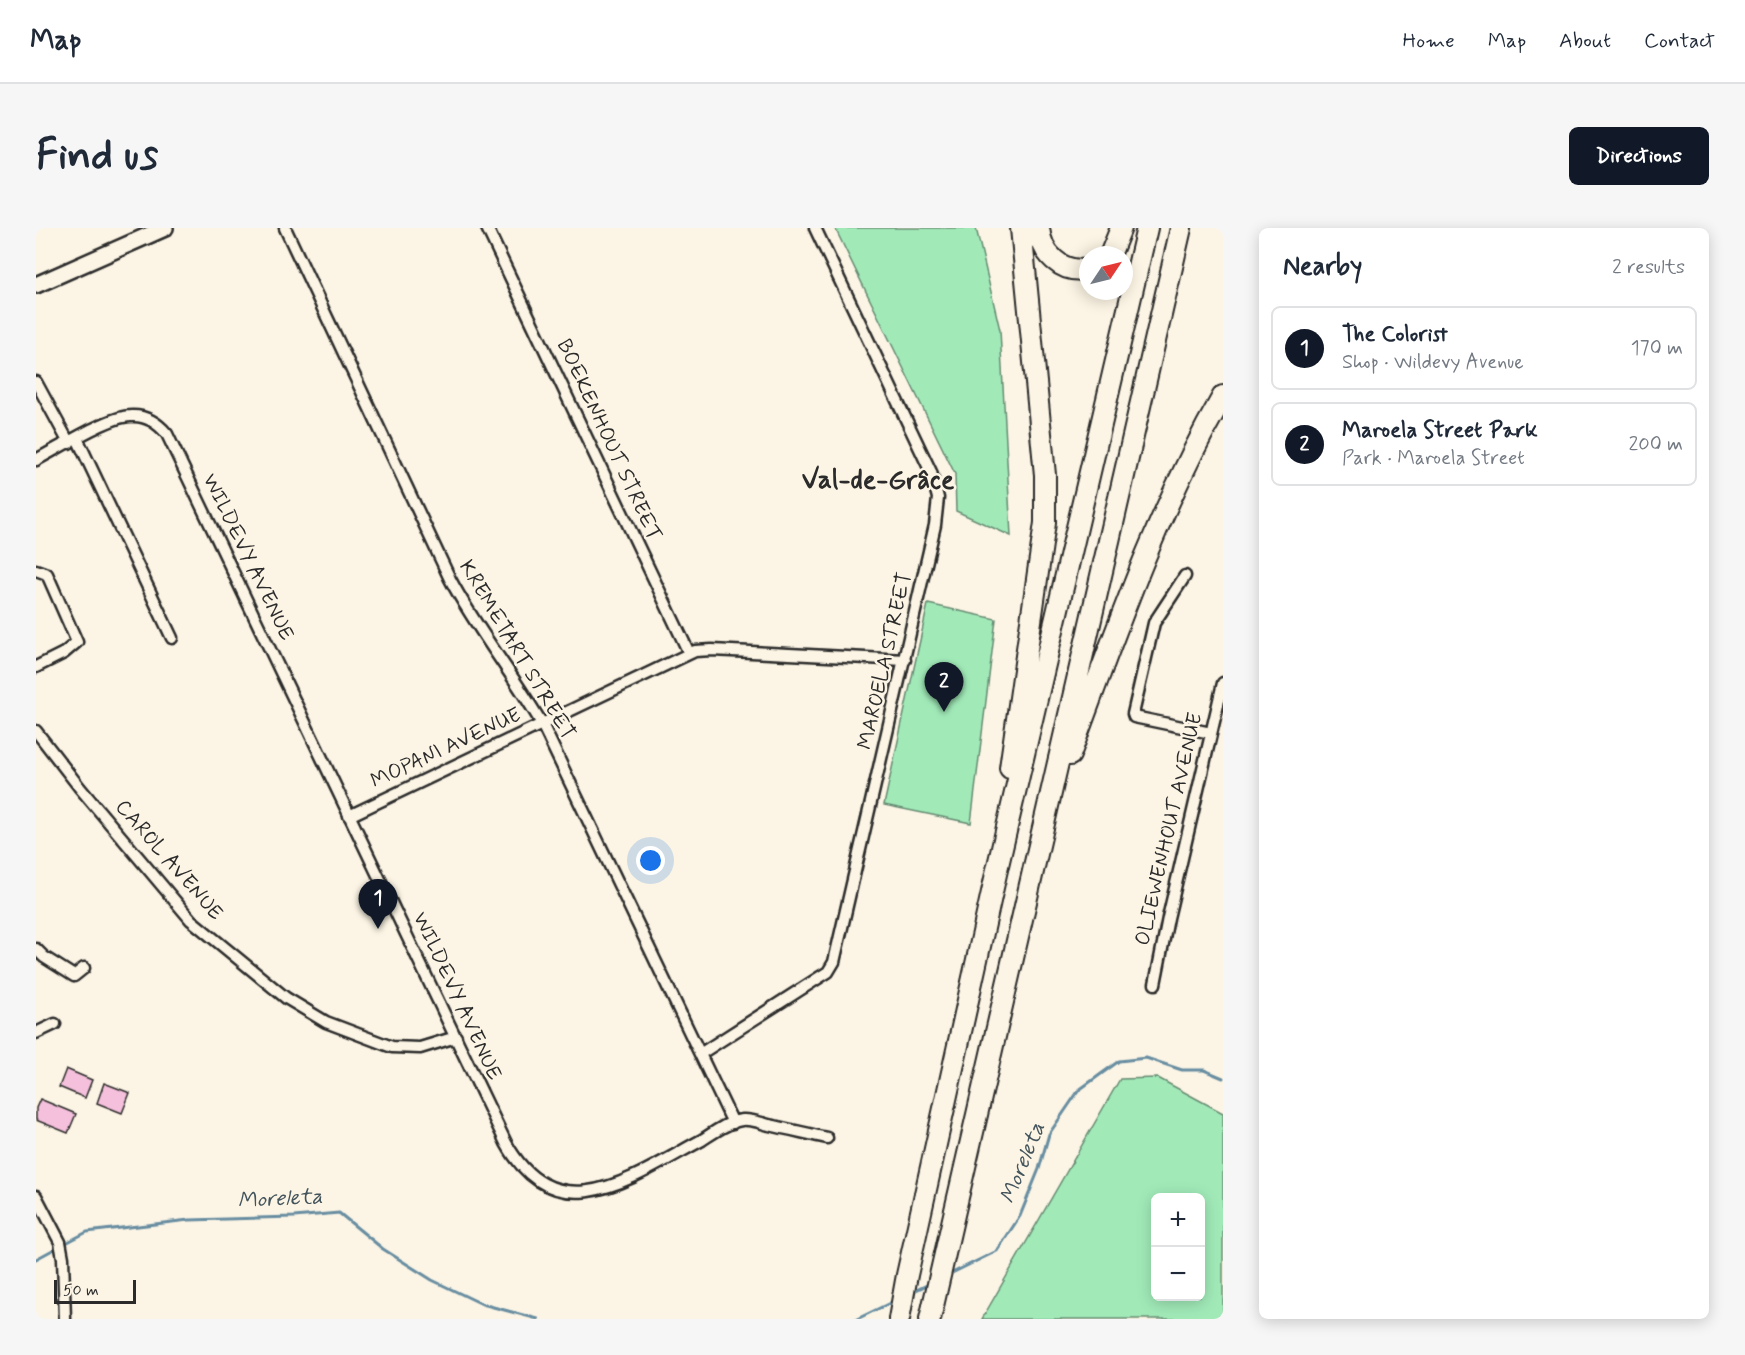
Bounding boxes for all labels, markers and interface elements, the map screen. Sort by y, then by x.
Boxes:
text: Map [30,23,81,60]
text: Home [1403,27,1455,55]
text: Map [1488,27,1526,55]
text: About [1559,27,1611,55]
text: Contact [1644,27,1715,55]
button: Directions [1569,127,1709,185]
text: Find us [36,129,158,184]
north arrow [1079,246,1133,300]
text: Nearby [1283,250,1362,284]
text: 2 results [1612,254,1685,281]
text: The Colorist [1342,321,1448,349]
street label: BOEKENHOUT STREET [550,334,668,546]
text: 1 [1300,335,1309,362]
text: 170 m [1631,335,1683,362]
text: Shop · Wildevy Avenue [1342,349,1524,376]
text: Maroela Street Park [1342,417,1538,445]
text: 2 [1300,431,1309,458]
text: 200 m [1628,431,1683,458]
text: Park · Maroela Street [1342,445,1525,472]
district label: Val-de-Grâce [802,463,954,498]
street label: WILDEVY AVENUE [195,469,301,645]
street label: KREMETART STREET [452,555,582,745]
street label: MAROELA STREET [851,570,919,752]
pin: 2 [924,662,964,712]
street label: MOPANI AVENUE [366,701,526,795]
street label: OLIEWENHOUT AVENUE [1129,710,1209,948]
street label: CAROL AVENUE [109,794,229,926]
your location [636,846,665,875]
pin: 1 [358,880,398,929]
street label: WILDEVY AVENUE [406,907,508,1085]
water label: Moreleta [994,1118,1052,1208]
water label: Moreleta [237,1183,323,1215]
map controls [1151,1193,1205,1301]
button: + [1151,1193,1205,1247]
button: − [1151,1247,1205,1301]
scale bar [54,1277,136,1304]
text: 50 m [63,1280,99,1301]

